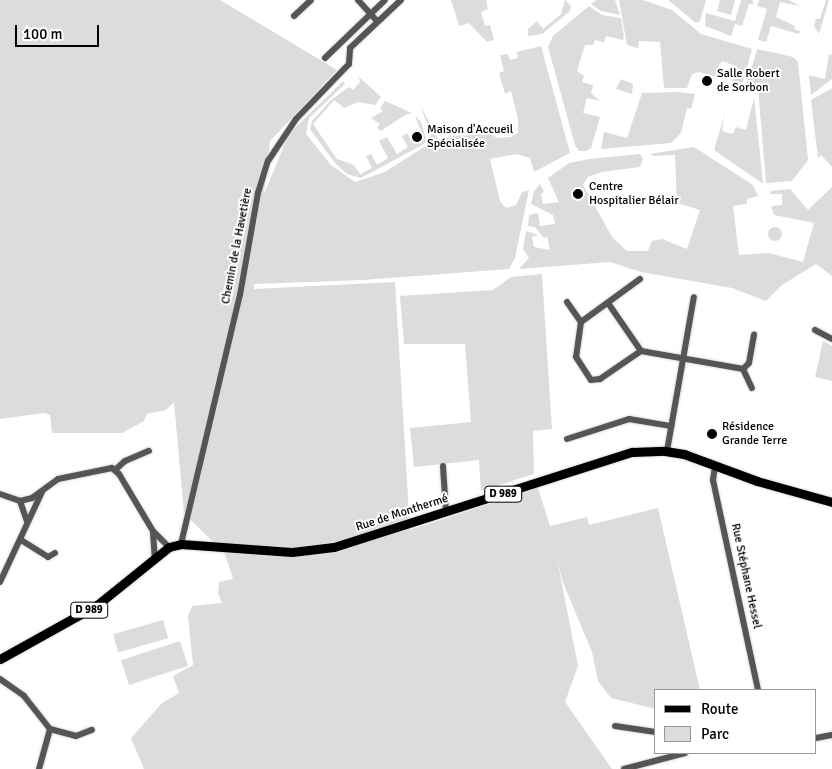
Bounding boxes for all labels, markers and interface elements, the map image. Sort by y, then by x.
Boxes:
scale bar [18,15,101,47]
text: 100 m [23,25,63,43]
place label: Salle Robert de Sorbon [717,67,780,95]
marker: Salle Robert de Sorbon [701,75,713,87]
place label: Maison d'Accueil Spécialisée [427,123,513,151]
marker: Maison d'Accueil Spécialisée [411,131,423,143]
place label: Centre Hospitalier Bélair [589,180,679,208]
street label: Chemin de la Havetière [219,187,255,305]
marker: Centre Hospitalier Bélair [571,187,585,201]
place label: Résidence Grande Terre [722,420,787,448]
marker: Résidence Grande Terre [706,428,718,440]
road number: D 989 [483,486,523,502]
street label: Rue de Monthermé [354,491,450,535]
street label: Rue Stéphane Hessel [728,522,764,630]
road number: D 989 [69,602,109,618]
legend [654,689,817,754]
text: Route [701,700,738,718]
text: Parc [701,725,729,743]

